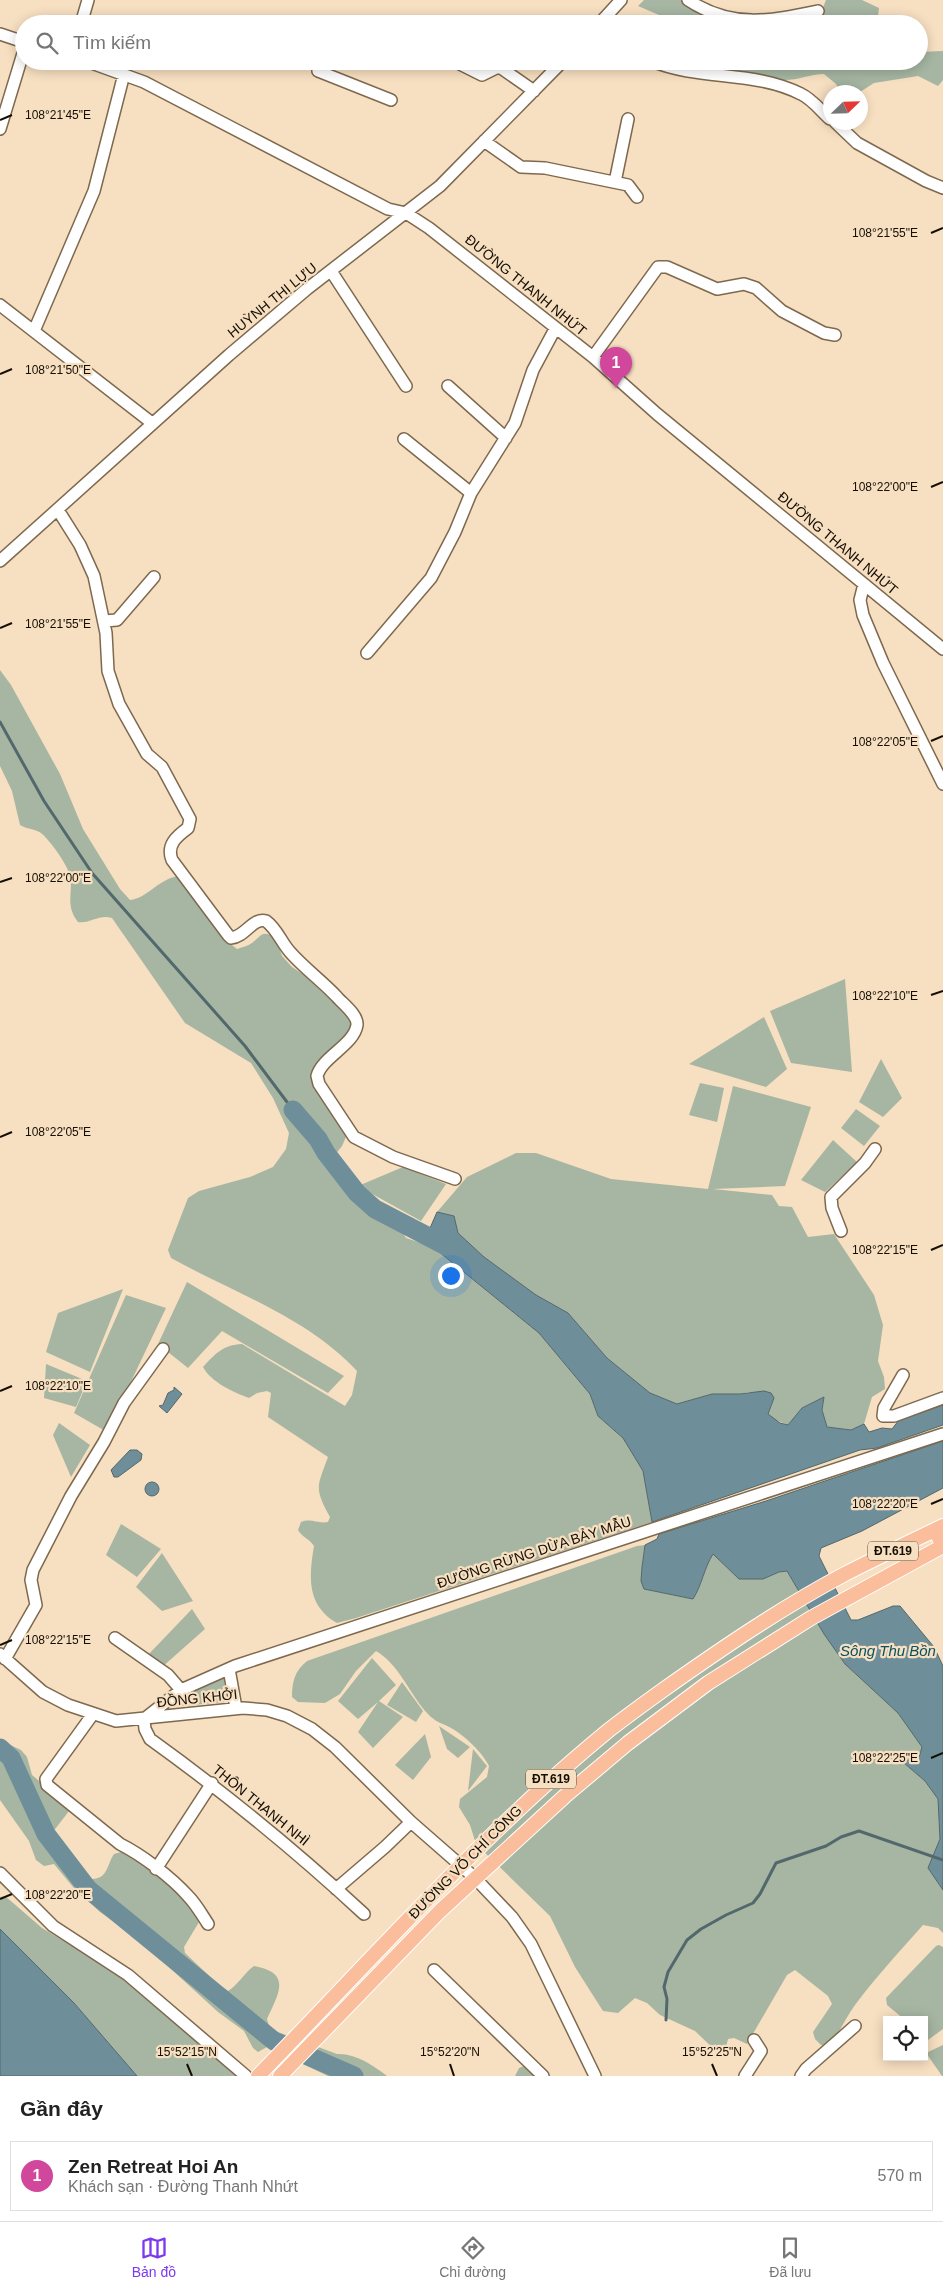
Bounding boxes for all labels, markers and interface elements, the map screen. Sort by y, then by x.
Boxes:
search box [15,15,928,70]
icon: search [33,29,61,57]
text: Tìm kiếm [73,32,151,53]
north arrow [823,85,868,130]
text: 108°21'45"E [25,108,91,122]
text: 108°21'55"E [852,226,918,240]
street label: ĐƯỜNG THANH NHỨT [462,231,590,339]
street label: HUỲNH THỊ LỰU [224,259,320,341]
pin: 1 [600,347,632,388]
text: 108°21'50"E [25,363,91,377]
text: 108°22'00"E [852,480,918,494]
street label: ĐƯỜNG THANH NHỨT [775,488,902,598]
text: 108°21'55"E [25,617,91,631]
text: 108°22'05"E [852,735,918,749]
text: 108°22'00"E [25,871,91,885]
text: 108°22'10"E [852,989,918,1003]
text: 108°22'05"E [25,1125,91,1139]
text: 108°22'15"E [852,1243,918,1257]
your location [438,1263,464,1289]
text: 108°22'10"E [25,1379,91,1393]
text: 108°22'20"E [852,1497,918,1511]
street label: ĐƯỜNG RỪNG DỪA BẢY MẪU [435,1513,633,1591]
road number: ĐT.619 [868,1542,918,1560]
text: 108°22'15"E [25,1633,91,1647]
water label: Sông Thu Bồn [840,1642,936,1659]
street label: ĐỒNG KHỞI [156,1685,238,1710]
text: 108°22'25"E [852,1751,918,1765]
street label: THÔN THANH NHÌ [210,1761,312,1849]
road number: ĐT.619 [526,1770,576,1788]
street label: ĐƯỜNG VÕ CHÍ CÔNG [405,1802,525,1922]
text: 108°22'20"E [25,1888,91,1902]
map controls [883,2016,928,2061]
button: locate [883,2016,928,2061]
text: 15°52'15"N [157,2045,217,2059]
text: 15°52'20"N [420,2045,480,2059]
text: 15°52'25"N [682,2045,742,2059]
text: Gần đây [20,2097,103,2120]
text: Zen Retreat Hoi An [68,2156,238,2177]
text: 1 [33,2167,41,2184]
text: 570 m [878,2167,922,2184]
text: Khách sạn · Đường Thanh Nhứt [68,2178,298,2195]
tab: Bản đồ [132,2234,176,2280]
tab: Chỉ đường [439,2234,506,2280]
tab: Đã lưu [769,2234,811,2280]

